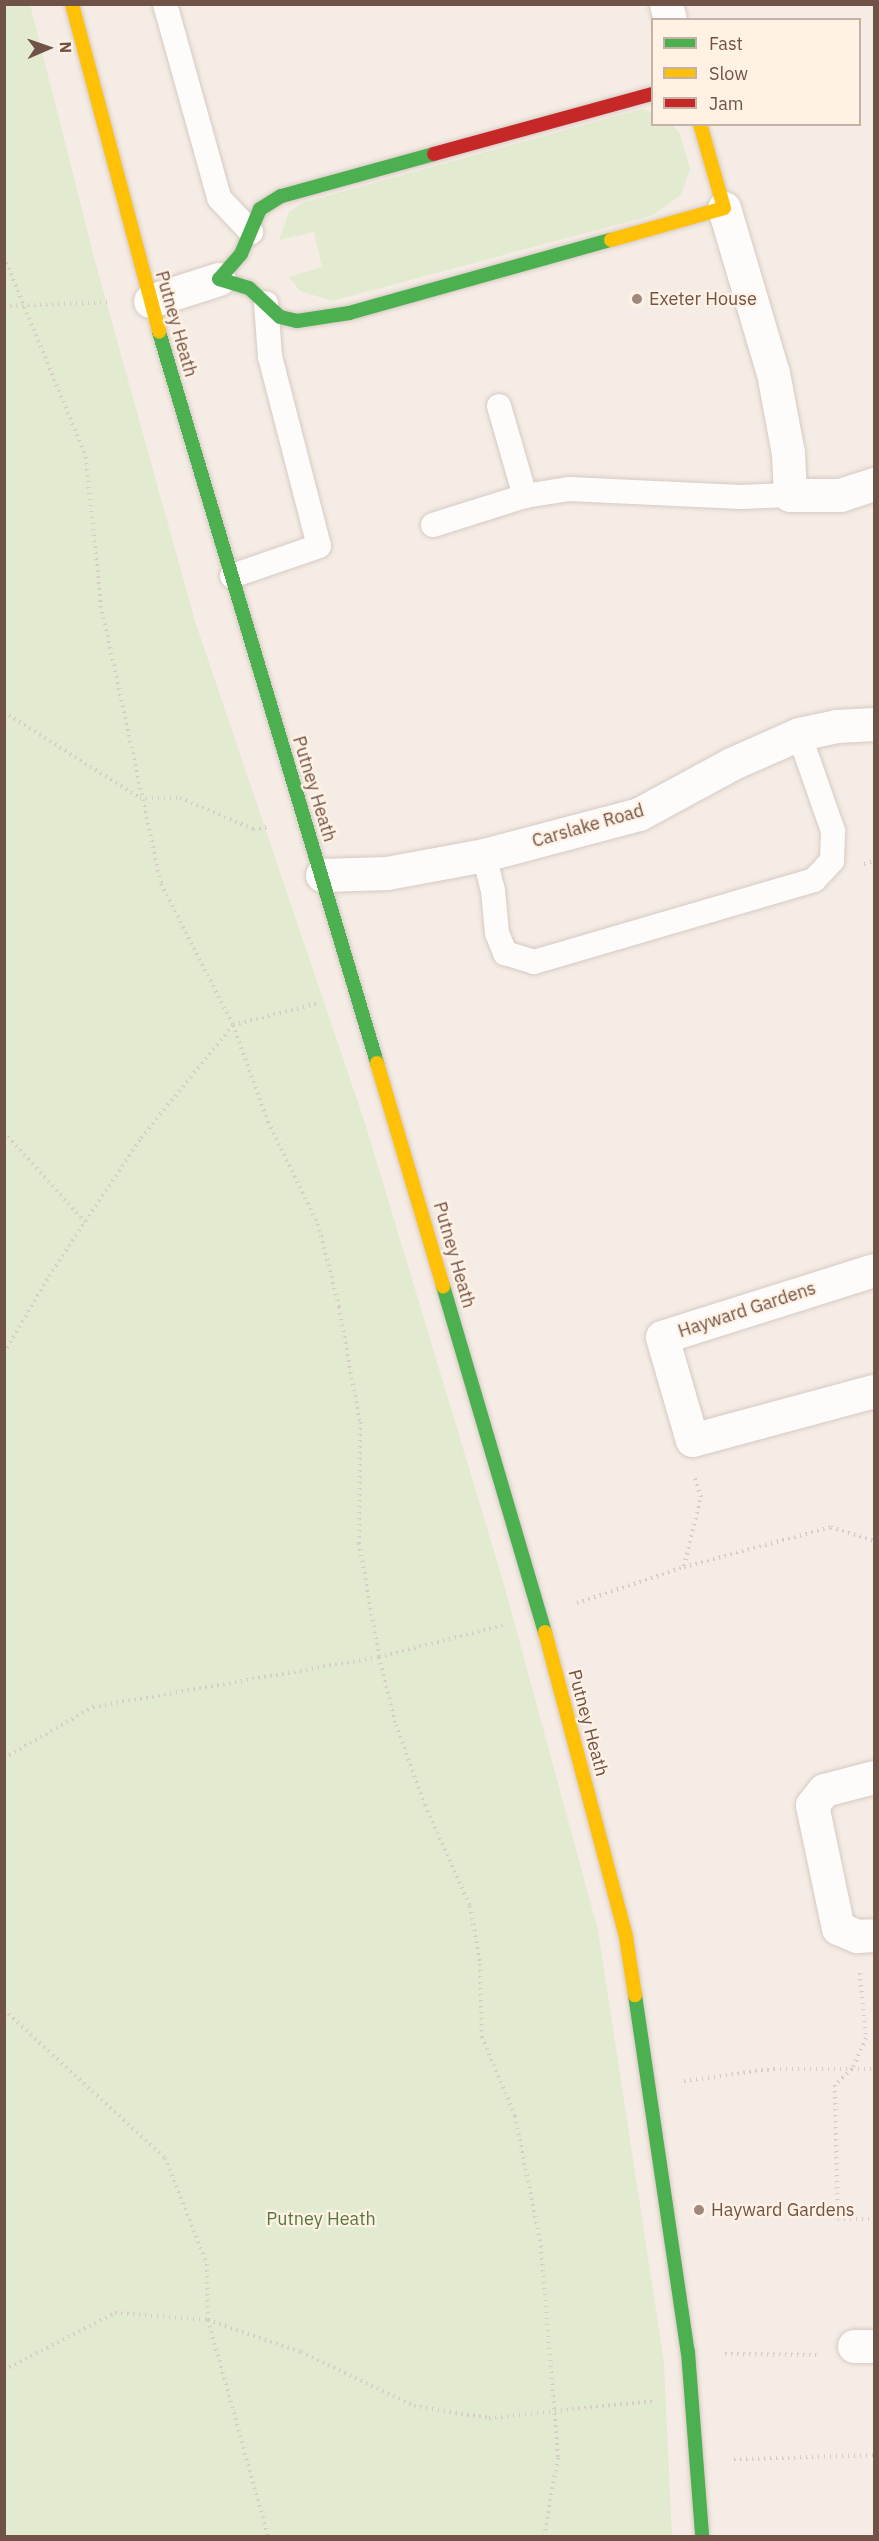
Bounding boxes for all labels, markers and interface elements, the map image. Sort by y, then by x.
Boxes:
north arrow [18,18,78,78]
legend [651,18,861,126]
text: Fast [709,32,743,55]
text: N [56,41,76,54]
text: Slow [709,62,748,85]
text: Jam [709,92,744,115]
street label: Putney Heath [151,268,201,380]
place label: Exeter House [649,288,757,310]
marker: Exeter House [630,292,644,306]
street label: Putney Heath [288,734,340,844]
street label: Carslake Road [530,800,646,852]
street label: Putney Heath [429,1199,479,1311]
street label: Hayward Gardens [675,1278,819,1342]
street label: Putney Heath [563,1667,613,1779]
place label: Hayward Gardens [711,2199,855,2221]
marker: Hayward Gardens [692,2203,706,2217]
park label: Putney Heath [266,2208,376,2230]

